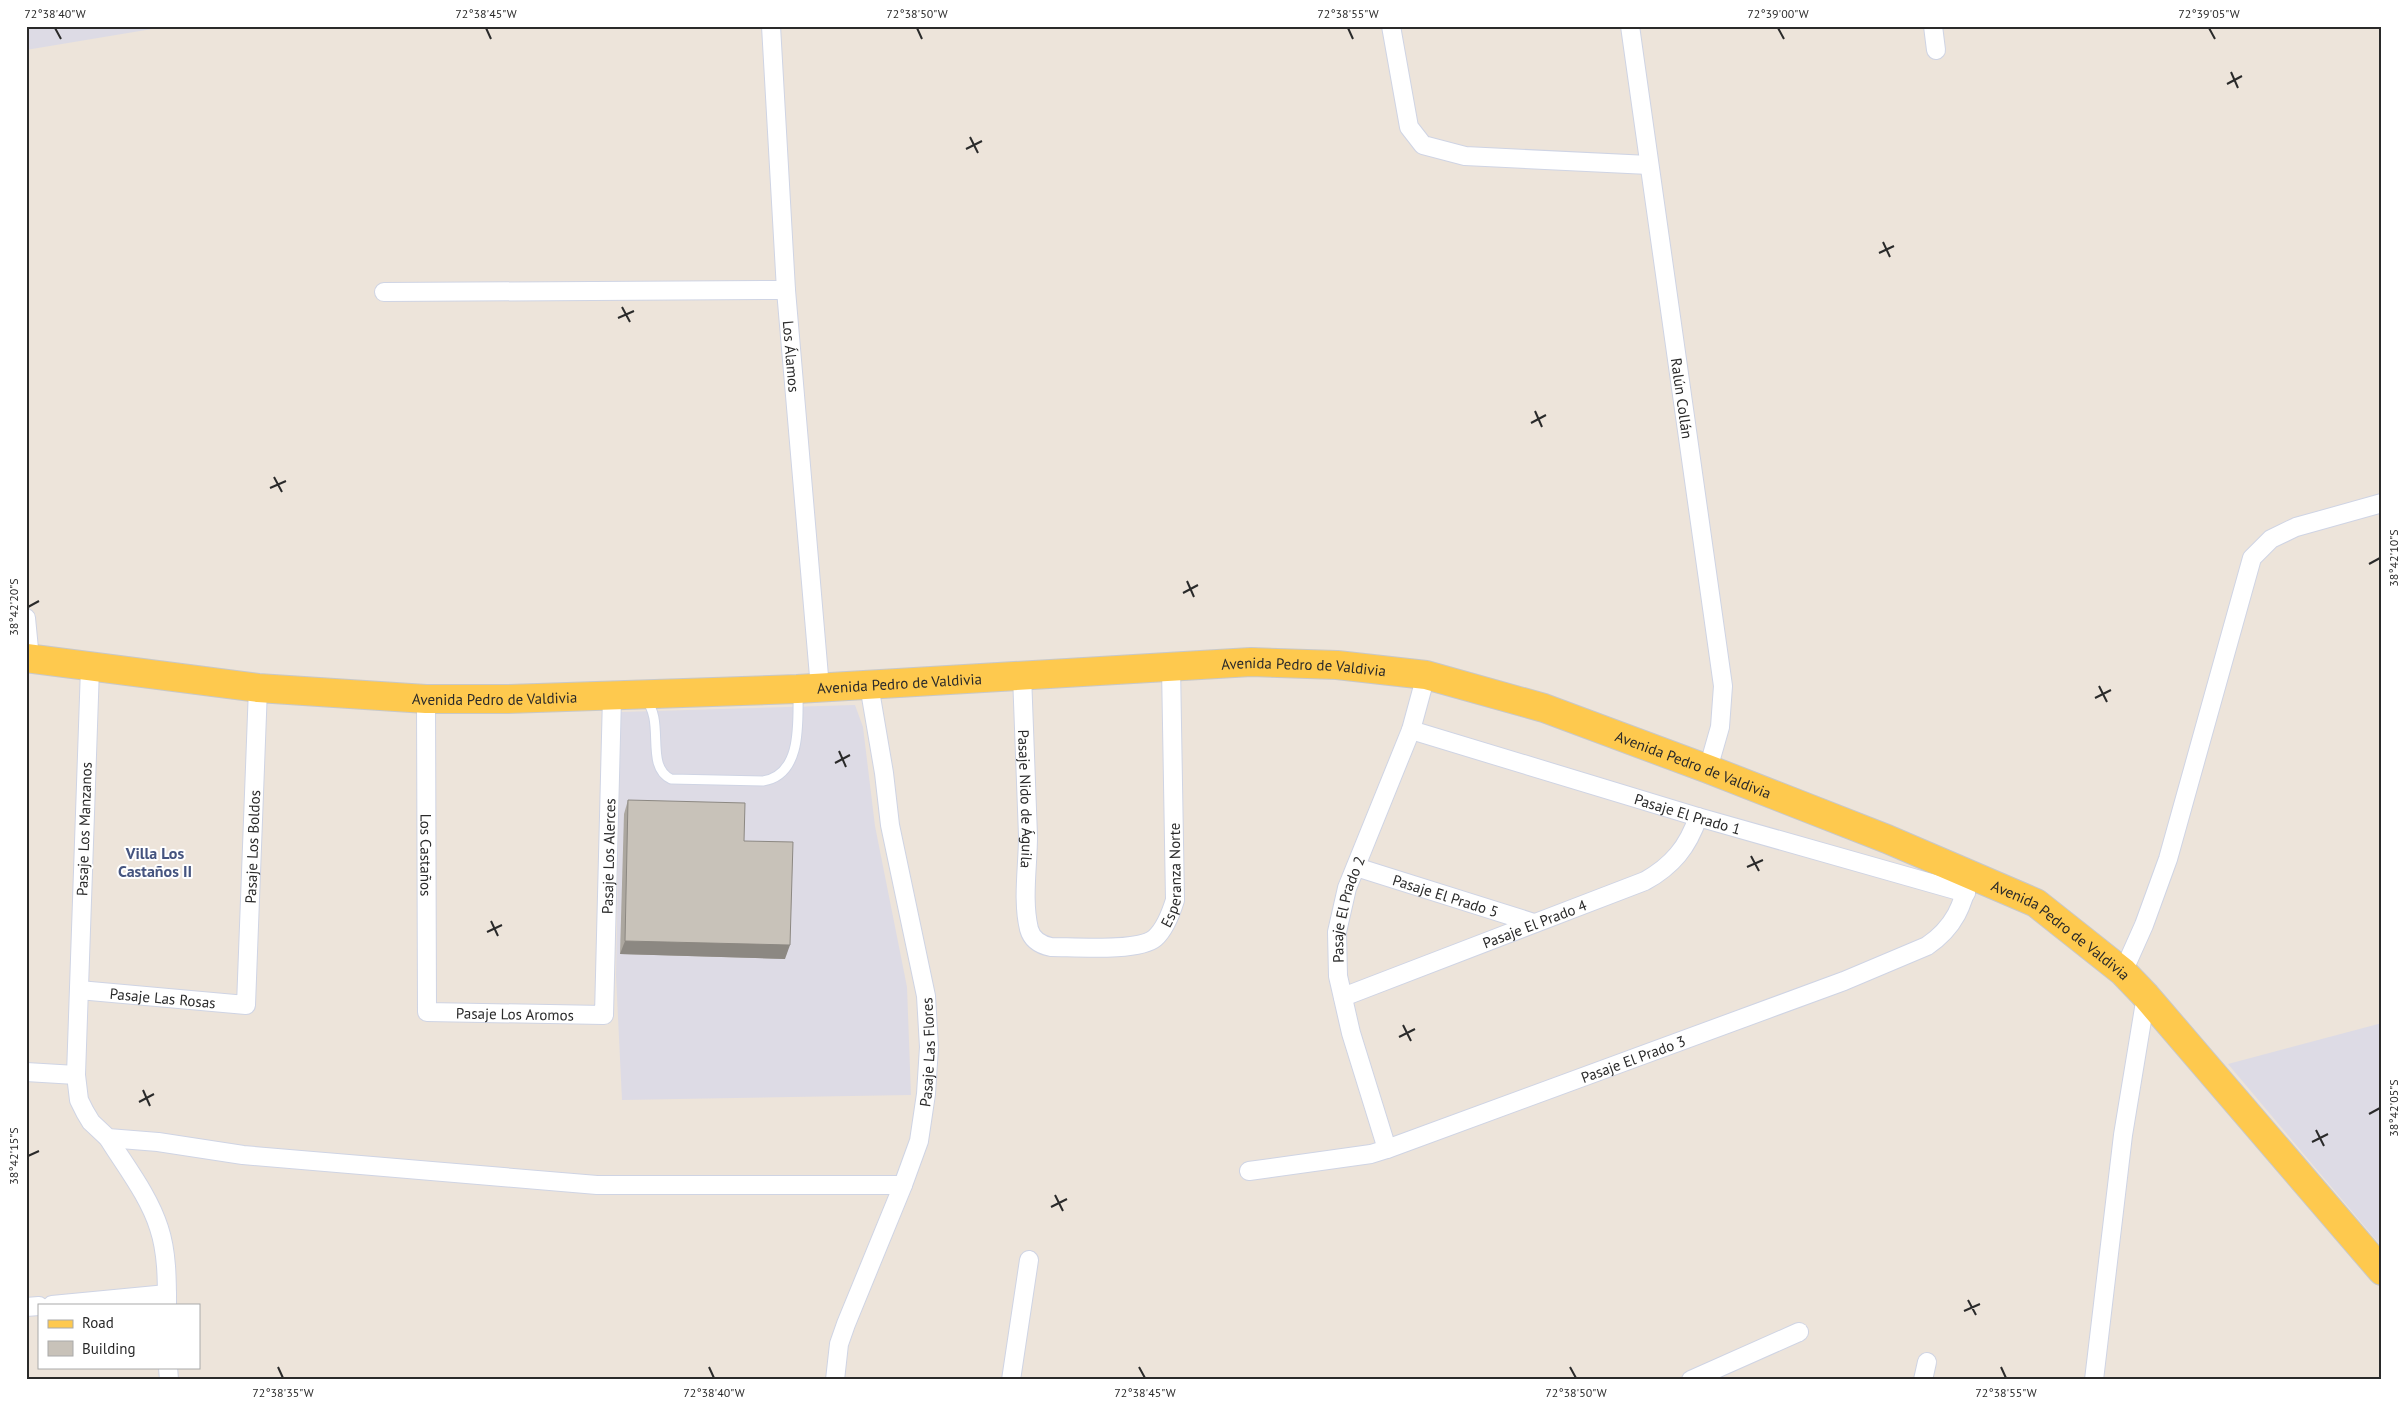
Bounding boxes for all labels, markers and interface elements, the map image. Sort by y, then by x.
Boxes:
text: 72°38'40"W [24,6,86,21]
text: 72°38'45"W [455,6,517,21]
text: 72°38'50"W [886,6,948,21]
text: 72°38'55"W [1317,6,1379,21]
text: 72°39'00"W [1747,6,1809,21]
text: 72°39'05"W [2178,6,2240,21]
street label: Los Álamos [779,320,804,393]
street label: Ralún Collán [1667,357,1698,440]
text: 38°42'10"S [2386,529,2401,587]
text: 38°42'20"S [6,578,21,636]
street label: Avenida Pedro de Valdivia [1221,652,1387,680]
street label: Avenida Pedro de Valdivia [816,669,982,697]
street label: Avenida Pedro de Valdivia [412,687,578,709]
street label: Avenida Pedro de Valdivia [1613,726,1774,802]
street label: Pasaje Nido de Águila [1015,729,1038,869]
street label: Pasaje Los Manzanos [72,762,96,896]
street label: Pasaje El Prado 1 [1632,789,1743,838]
street label: Pasaje Los Boldos [240,790,264,904]
street label: Pasaje Los Alerces [597,798,619,914]
street label: Los Castaños [417,814,436,896]
street label: Esperanza Norte [1156,823,1185,930]
district label: Villa Los Castaños II [118,843,192,881]
street label: Pasaje El Prado 2 [1327,853,1369,963]
street label: Pasaje El Prado 5 [1390,870,1501,921]
street label: Avenida Pedro de Valdivia [1989,876,2135,983]
street label: Pasaje El Prado 4 [1480,895,1589,952]
street label: Pasaje Las Rosas [109,983,217,1012]
street label: Pasaje Las Flores [915,997,938,1108]
street label: Pasaje Los Aromos [456,1003,574,1024]
street label: Pasaje El Prado 3 [1578,1031,1688,1086]
text: 38°42'05"S [2386,1079,2401,1137]
text: 38°42'15"S [6,1127,21,1185]
legend [38,1304,200,1368]
text: Road [82,1313,114,1332]
text: Building [82,1339,136,1358]
text: 72°38'35"W [252,1385,314,1400]
text: 72°38'40"W [683,1385,745,1400]
text: 72°38'45"W [1114,1385,1176,1400]
text: 72°38'50"W [1545,1385,1607,1400]
text: 72°38'55"W [1975,1385,2037,1400]

